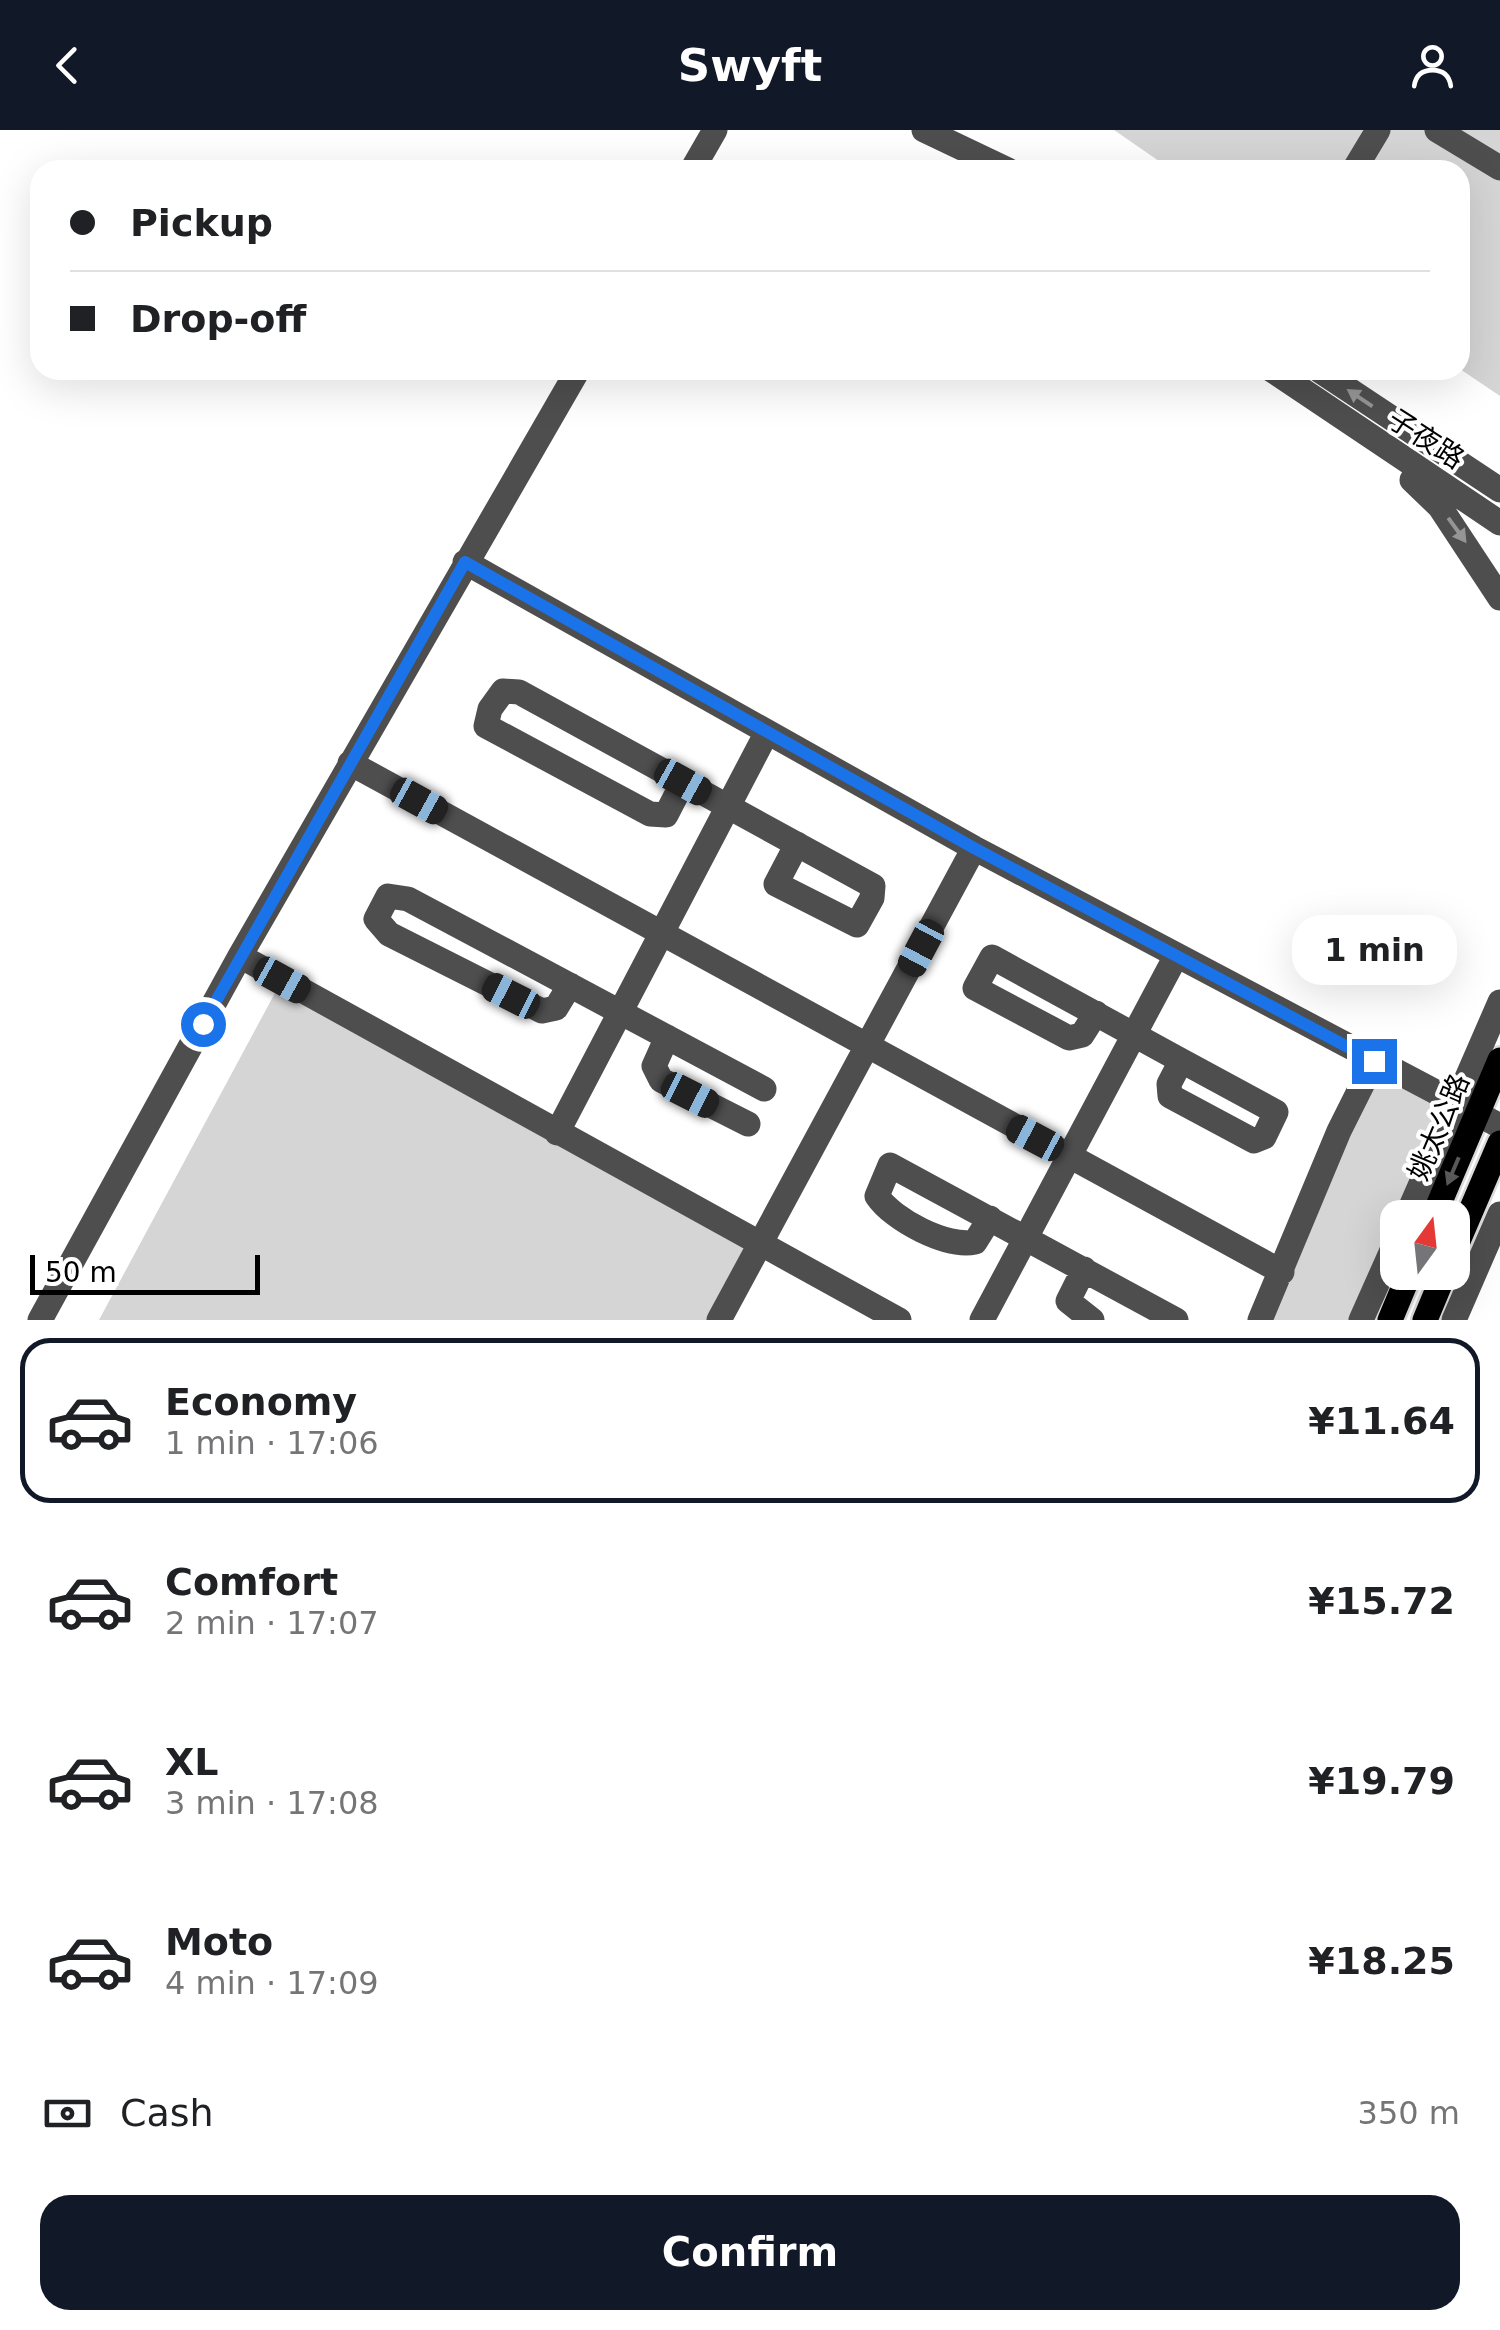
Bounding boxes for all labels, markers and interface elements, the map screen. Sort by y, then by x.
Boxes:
icon: back [40,38,95,93]
icon: person [1405,38,1460,93]
text: Swyft [678,39,822,92]
text: Pickup [130,201,273,245]
text: Drop-off [130,297,306,341]
one-way arrow [1347,389,1374,408]
street label: 子夜路 [1382,402,1470,476]
one-way arrow [1447,517,1466,543]
car [649,754,717,810]
car [385,773,453,829]
car [894,914,948,982]
callout: 1 min [1292,916,1456,986]
text: 1 min [1324,931,1425,969]
car [248,952,316,1008]
car [477,969,545,1023]
route start [181,1002,226,1047]
route end [1352,1039,1397,1084]
car [656,1068,724,1122]
street label: 姚太公路 [1402,1069,1476,1185]
car [1001,1111,1069,1165]
one-way arrow [1444,1156,1460,1186]
north arrow [1380,1200,1470,1290]
map controls [1380,1200,1470,1290]
scale bar [30,1250,260,1294]
text: 50 m [45,1256,117,1289]
icon: car [45,1376,135,1466]
text: Economy [165,1380,357,1424]
text: ¥11.64 [1308,1399,1455,1443]
text: 1 min · 17:06 [165,1424,379,1462]
icon: car [45,1556,135,1646]
text: Comfort [165,1560,338,1604]
text: ¥15.72 [1308,1579,1455,1623]
text: 2 min · 17:07 [165,1604,379,1642]
icon: car [45,1736,135,1826]
text: XL [165,1740,219,1784]
text: ¥19.79 [1308,1759,1455,1803]
text: 3 min · 17:08 [165,1784,379,1822]
icon: car [45,1916,135,2006]
text: Moto [165,1920,273,1964]
text: ¥18.25 [1308,1939,1455,1983]
text: 4 min · 17:09 [165,1964,379,2002]
icon: cash [40,2086,95,2141]
text: Cash [120,2091,214,2135]
text: 350 m [1358,2094,1460,2132]
button: Confirm [40,2195,1460,2310]

